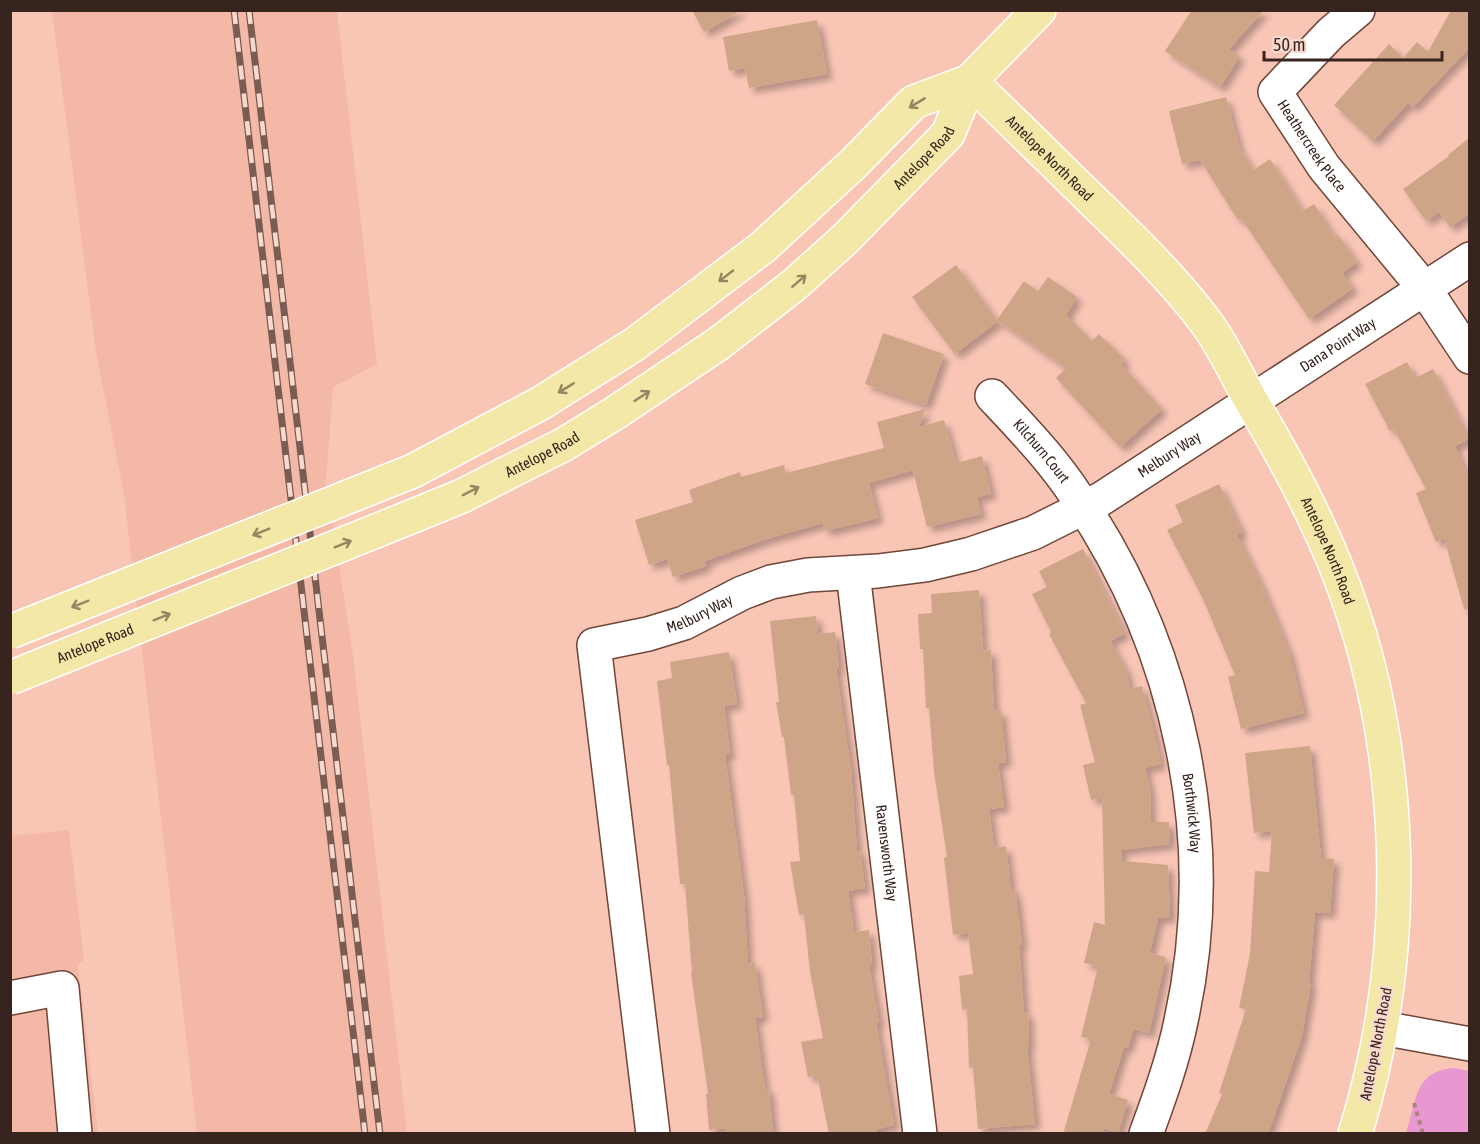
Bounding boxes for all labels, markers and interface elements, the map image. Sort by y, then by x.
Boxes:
scale bar [1264,24,1442,62]
text: 50 m [1273,34,1305,55]
street label: Heathercreek Place [1274,96,1350,195]
one-way arrow [908,97,925,110]
street label: Antelope North Road [1003,112,1097,204]
street label: Antelope Road [890,124,958,193]
one-way arrow [718,270,734,283]
one-way arrow [791,274,806,288]
street label: Dana Point Way [1297,314,1378,375]
one-way arrow [558,382,575,394]
one-way arrow [633,390,650,403]
street label: Kilchurn Court [1010,415,1073,486]
street label: Antelope Road [502,428,582,480]
street label: Melbury Way [1134,428,1204,481]
one-way arrow [462,485,480,496]
street label: Antelope North Road [1298,494,1358,606]
one-way arrow [253,527,271,538]
one-way arrow [333,538,352,549]
street label: Melbury Way [664,590,735,636]
one-way arrow [72,599,90,610]
one-way arrow [152,611,171,622]
street label: Antelope Road [54,620,136,666]
street label: Borthwick Way [1179,772,1204,853]
street label: Ravensworth Way [873,804,901,902]
street label: Antelope North Road [1356,986,1395,1102]

